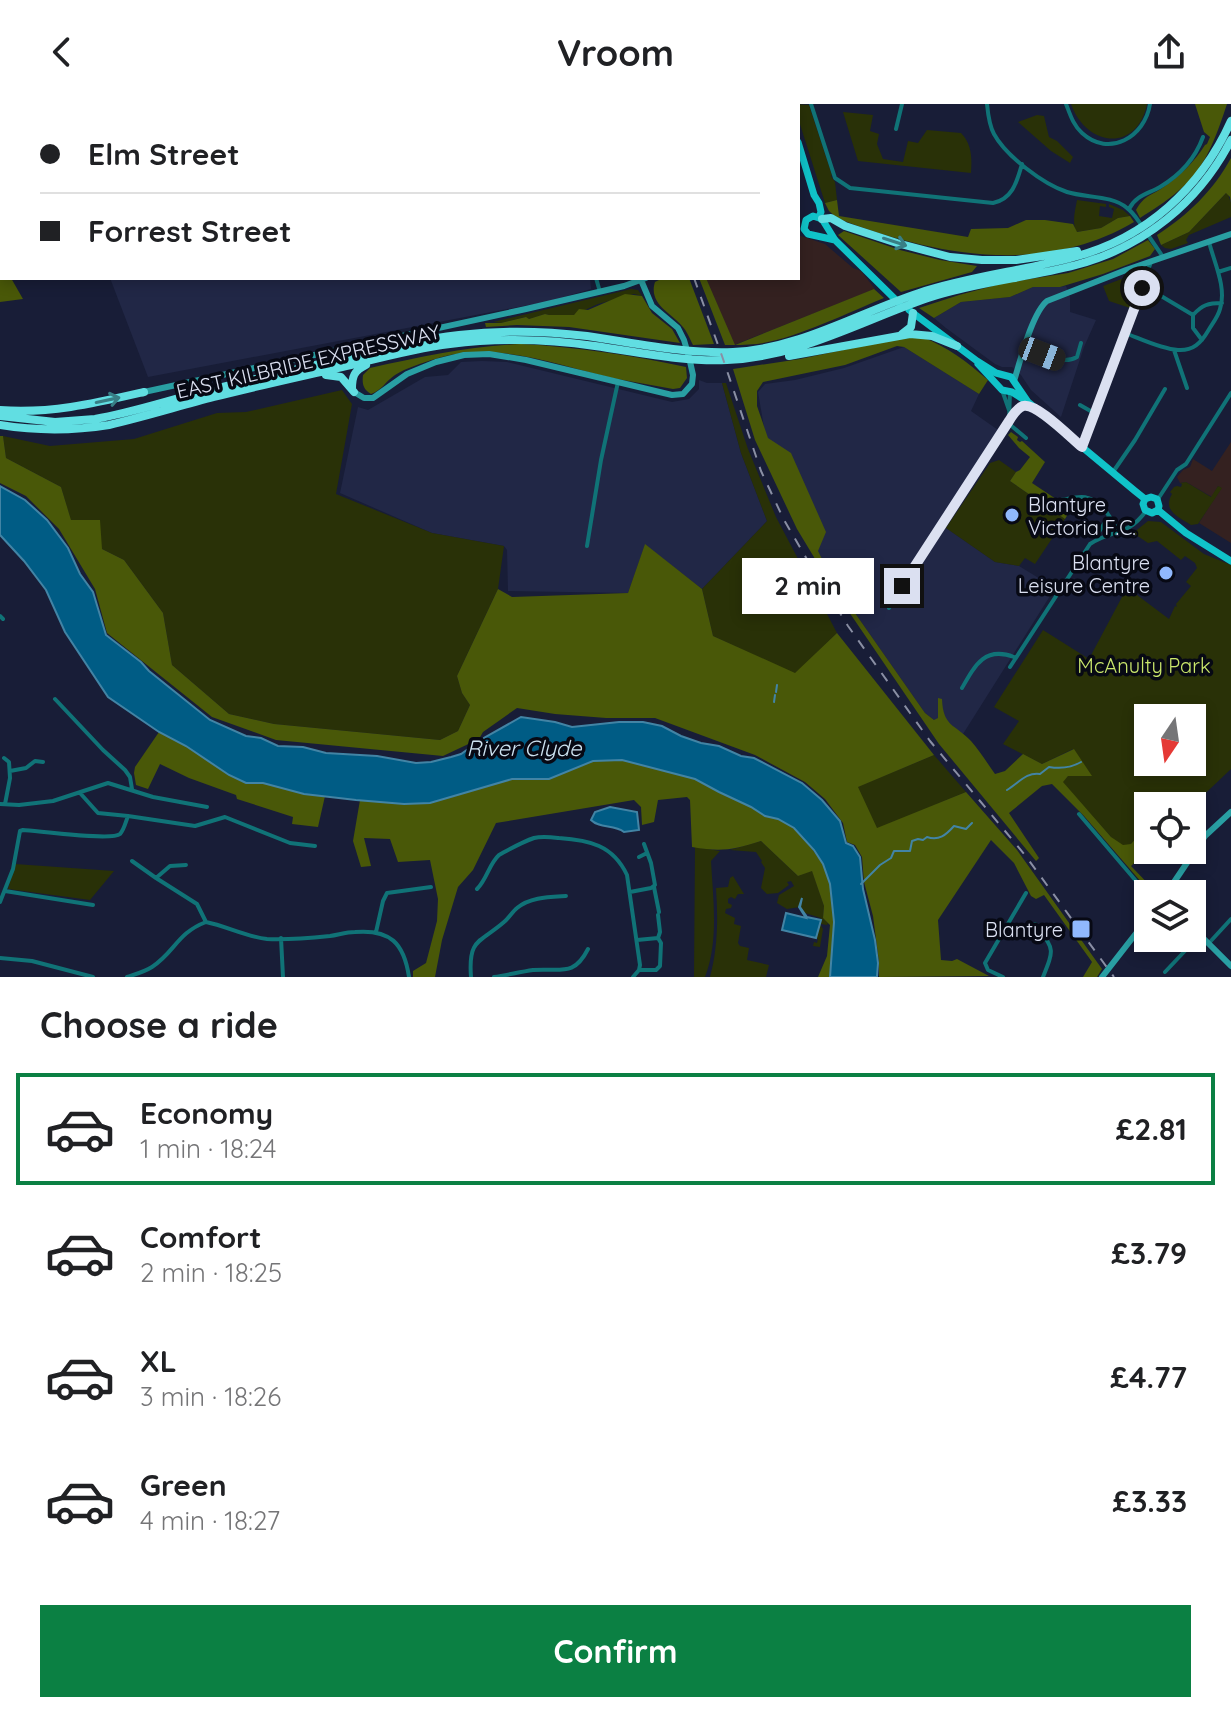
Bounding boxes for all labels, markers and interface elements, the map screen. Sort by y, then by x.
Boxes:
icon: back [40,30,84,74]
text: Vroom [557,30,674,75]
icon: share [1147,30,1191,74]
text: Elm Street [88,135,240,173]
text: Forrest Street [88,212,292,250]
one-way arrow [882,236,907,251]
route start [1124,270,1160,306]
street label: EAST KILBRIDE EXPRESSWAY [174,318,442,404]
car [1015,334,1069,374]
one-way arrow [95,392,120,407]
place label: Blantyre Victoria F.C. [1028,492,1136,540]
marker: Blantyre Victoria F.C. [1003,506,1021,524]
place label: Blantyre Leisure Centre [1018,550,1150,598]
callout: 2 min [742,558,874,614]
marker: Blantyre Leisure Centre [1157,564,1175,582]
route end [884,568,920,604]
text: 2 min [774,569,842,602]
park label: McAnulty Park [1077,653,1211,678]
north arrow [1134,704,1206,776]
map controls [1134,704,1206,952]
water label: River Clyde [466,734,583,762]
button: locate [1134,792,1206,864]
button: layers [1134,880,1206,952]
place label: Blantyre [985,917,1063,942]
marker: Blantyre [1070,918,1092,940]
text: Choose a ride [40,1002,278,1047]
icon: car [44,1093,116,1165]
text: Economy [140,1094,273,1132]
text: £2.81 [1116,1110,1187,1148]
text: 1 min · 18:24 [140,1132,277,1165]
icon: car [44,1217,116,1289]
text: Comfort [140,1218,261,1256]
text: £3.79 [1111,1234,1187,1272]
text: 2 min · 18:25 [140,1256,282,1289]
icon: car [44,1341,116,1413]
text: XL [140,1342,177,1380]
text: £4.77 [1110,1358,1187,1396]
text: 3 min · 18:26 [140,1380,281,1413]
icon: car [44,1465,116,1537]
text: Green [140,1466,227,1504]
text: £3.33 [1112,1482,1187,1520]
text: 4 min · 18:27 [140,1504,280,1537]
button: Confirm [40,1605,1191,1697]

